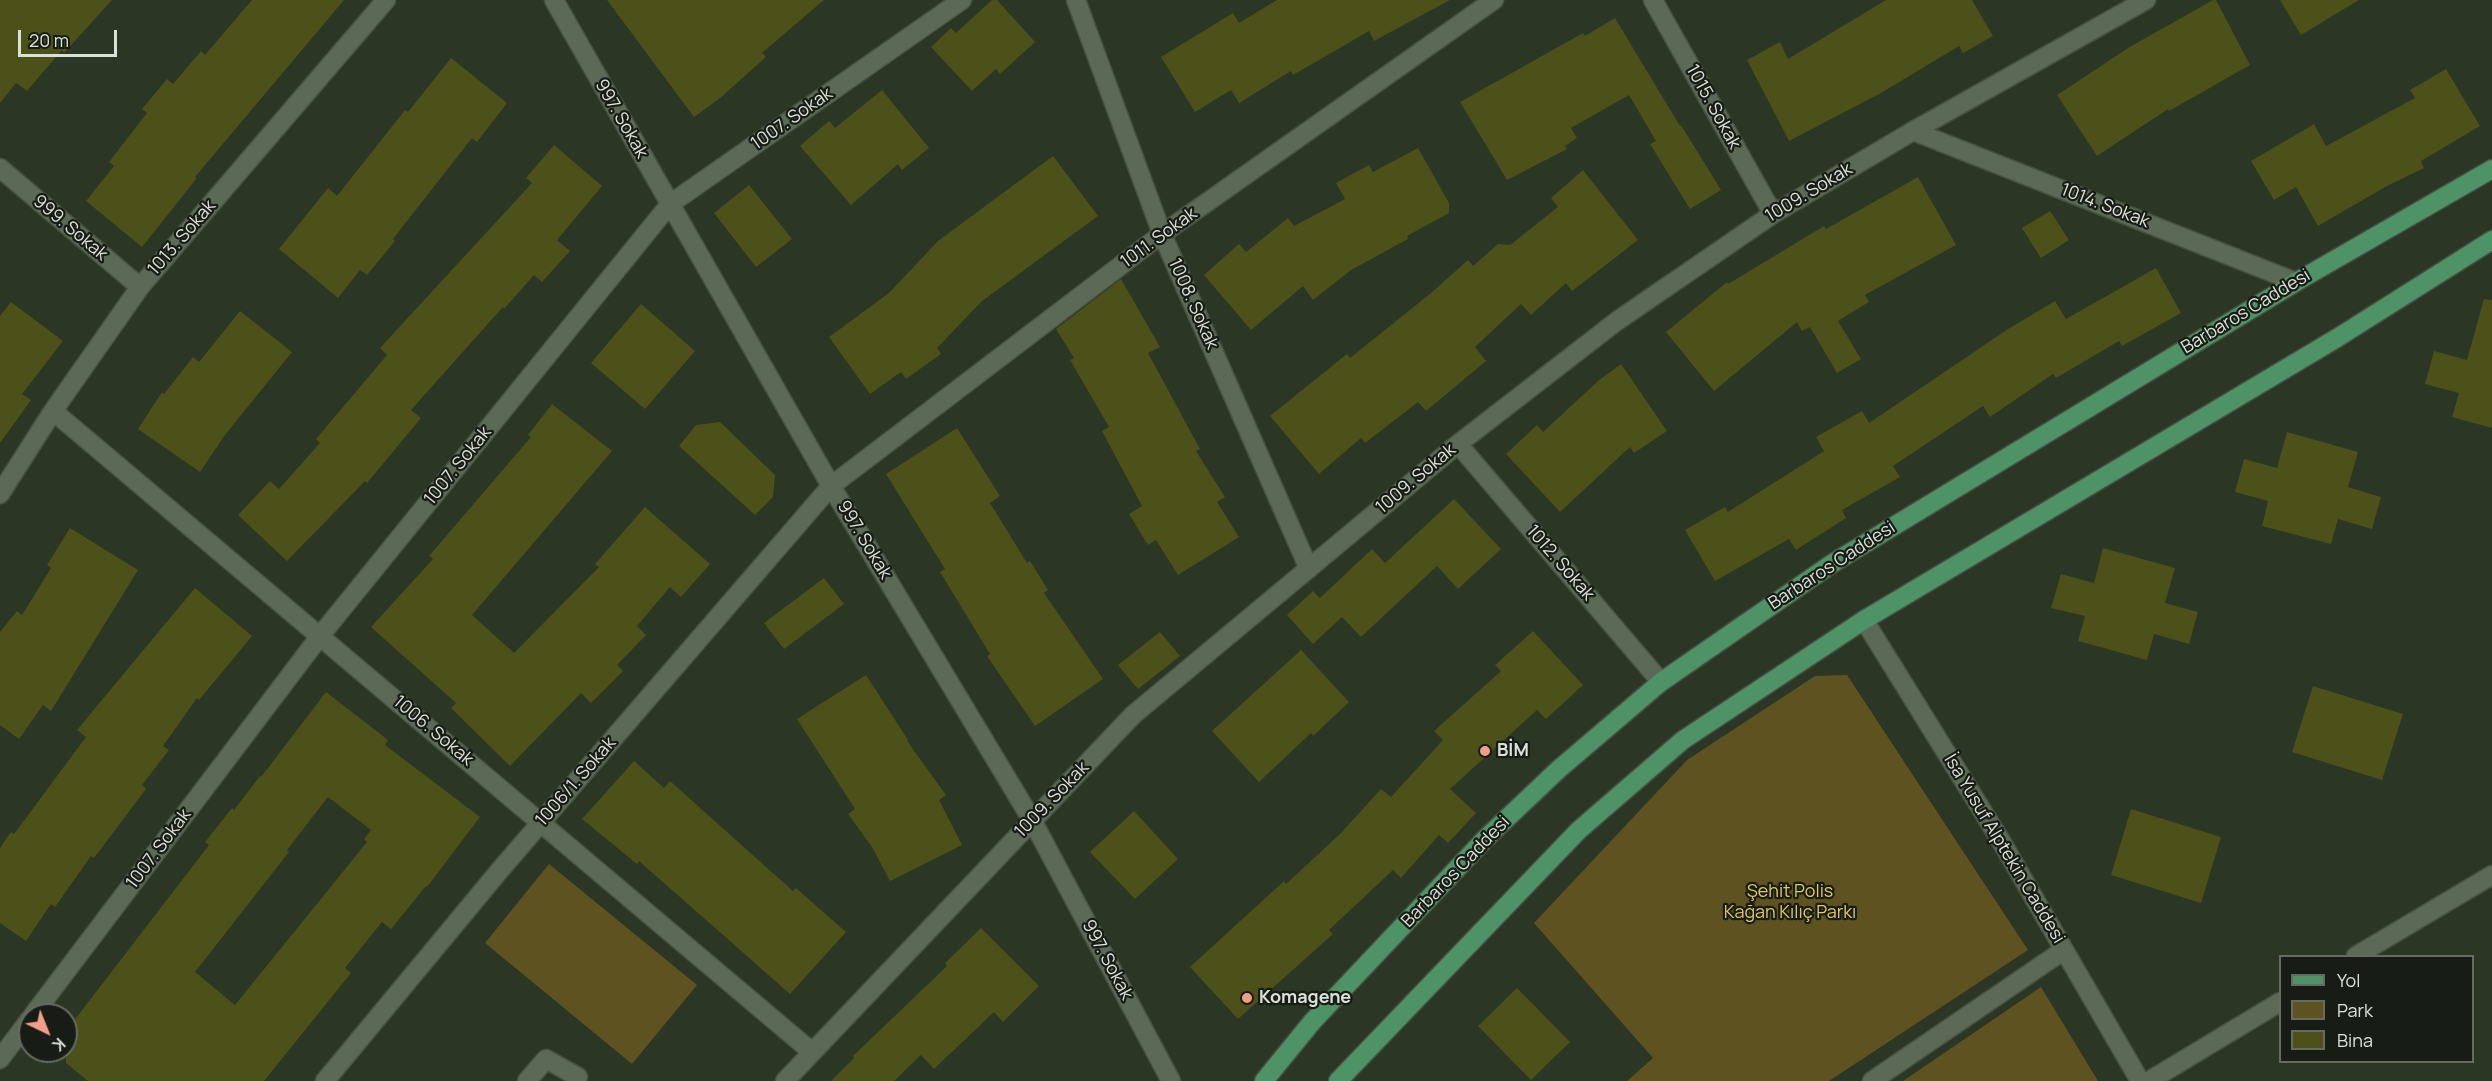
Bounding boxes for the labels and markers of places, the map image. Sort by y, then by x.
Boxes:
place label: BİM [1497,740,1529,762]
marker: BİM [1478,744,1492,758]
place label: Komagene [1259,987,1351,1009]
marker: Komagene [1240,991,1254,1005]

